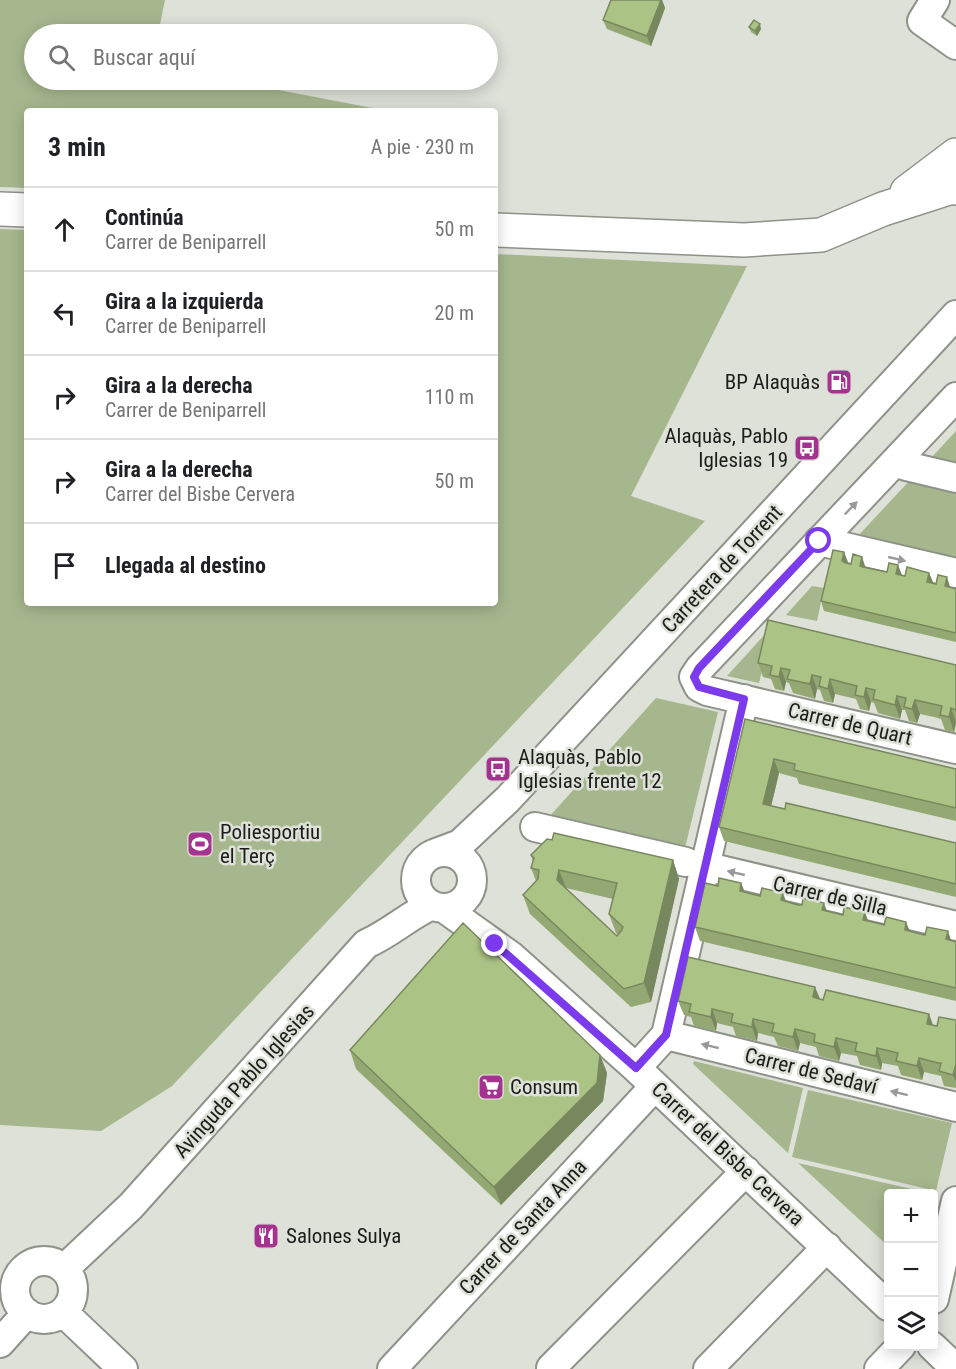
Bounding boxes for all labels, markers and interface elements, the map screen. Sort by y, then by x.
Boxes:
search box [24,24,498,90]
icon: search [45,41,78,74]
text: Buscar aquí [93,45,196,70]
text: 3 min [48,132,106,162]
text: A pie · 230 m [371,135,474,159]
text: Continúa [105,205,184,230]
icon: ahead [48,213,81,246]
text: 50 m [435,217,474,241]
text: Carrer de Beniparrell [105,230,266,254]
text: Gira a la izquierda [105,289,264,314]
icon: left [48,297,81,330]
text: 20 m [435,301,474,325]
text: Carrer de Beniparrell [105,314,266,338]
fuel station icon: BP Alaquàs [824,367,854,397]
place label: BP Alaquàs [725,370,820,394]
text: Gira a la derecha [105,373,253,398]
icon: right [48,381,81,414]
text: 110 m [425,385,474,409]
text: Carrer de Beniparrell [105,398,266,422]
place label: Alaquàs, Pablo Iglesias 19 [664,424,788,472]
bus stop icon: Alaquàs, Pablo Iglesias 19 [792,433,822,463]
text: Gira a la derecha [105,457,253,482]
icon: right [48,465,81,498]
text: 50 m [435,469,474,493]
text: Carrer del Bisbe Cervera [105,482,295,506]
street label: Carretera de Torrent [657,500,787,638]
one-way arrow [844,502,858,516]
route start [805,527,831,553]
icon: arrive [48,549,81,582]
text: Llegada al destino [105,553,266,578]
one-way arrow [887,555,906,565]
street label: Carrer de Quart [786,698,914,750]
place label: Alaquàs, Pablo Iglesias frente 12 [518,745,662,793]
bus stop icon: Alaquàs, Pablo Iglesias frente 12 [483,754,513,784]
place label: Poliesportiu el Terç [220,820,320,868]
sports icon: Poliesportiu el Terç [185,829,215,859]
one-way arrow [726,868,745,878]
street label: Carrer de Silla [771,871,889,921]
route end [481,930,507,956]
street label: Avinguda Pablo Iglesias [169,999,319,1163]
one-way arrow [701,1041,719,1051]
street label: Carrer de Sedaví [742,1043,881,1099]
supermarket icon: Consum [476,1072,506,1102]
place label: Consum [510,1075,578,1099]
street label: Carrer del Bisbe Cervera [647,1077,809,1231]
one-way arrow [890,1088,908,1098]
street label: Carrer de Santa Anna [454,1155,592,1299]
map controls [884,1189,938,1351]
button: + [884,1189,938,1243]
restaurant icon: Salones Sulya [251,1221,281,1251]
place label: Salones Sulya [286,1224,401,1248]
button: − [884,1243,938,1297]
button: layers [884,1297,938,1351]

